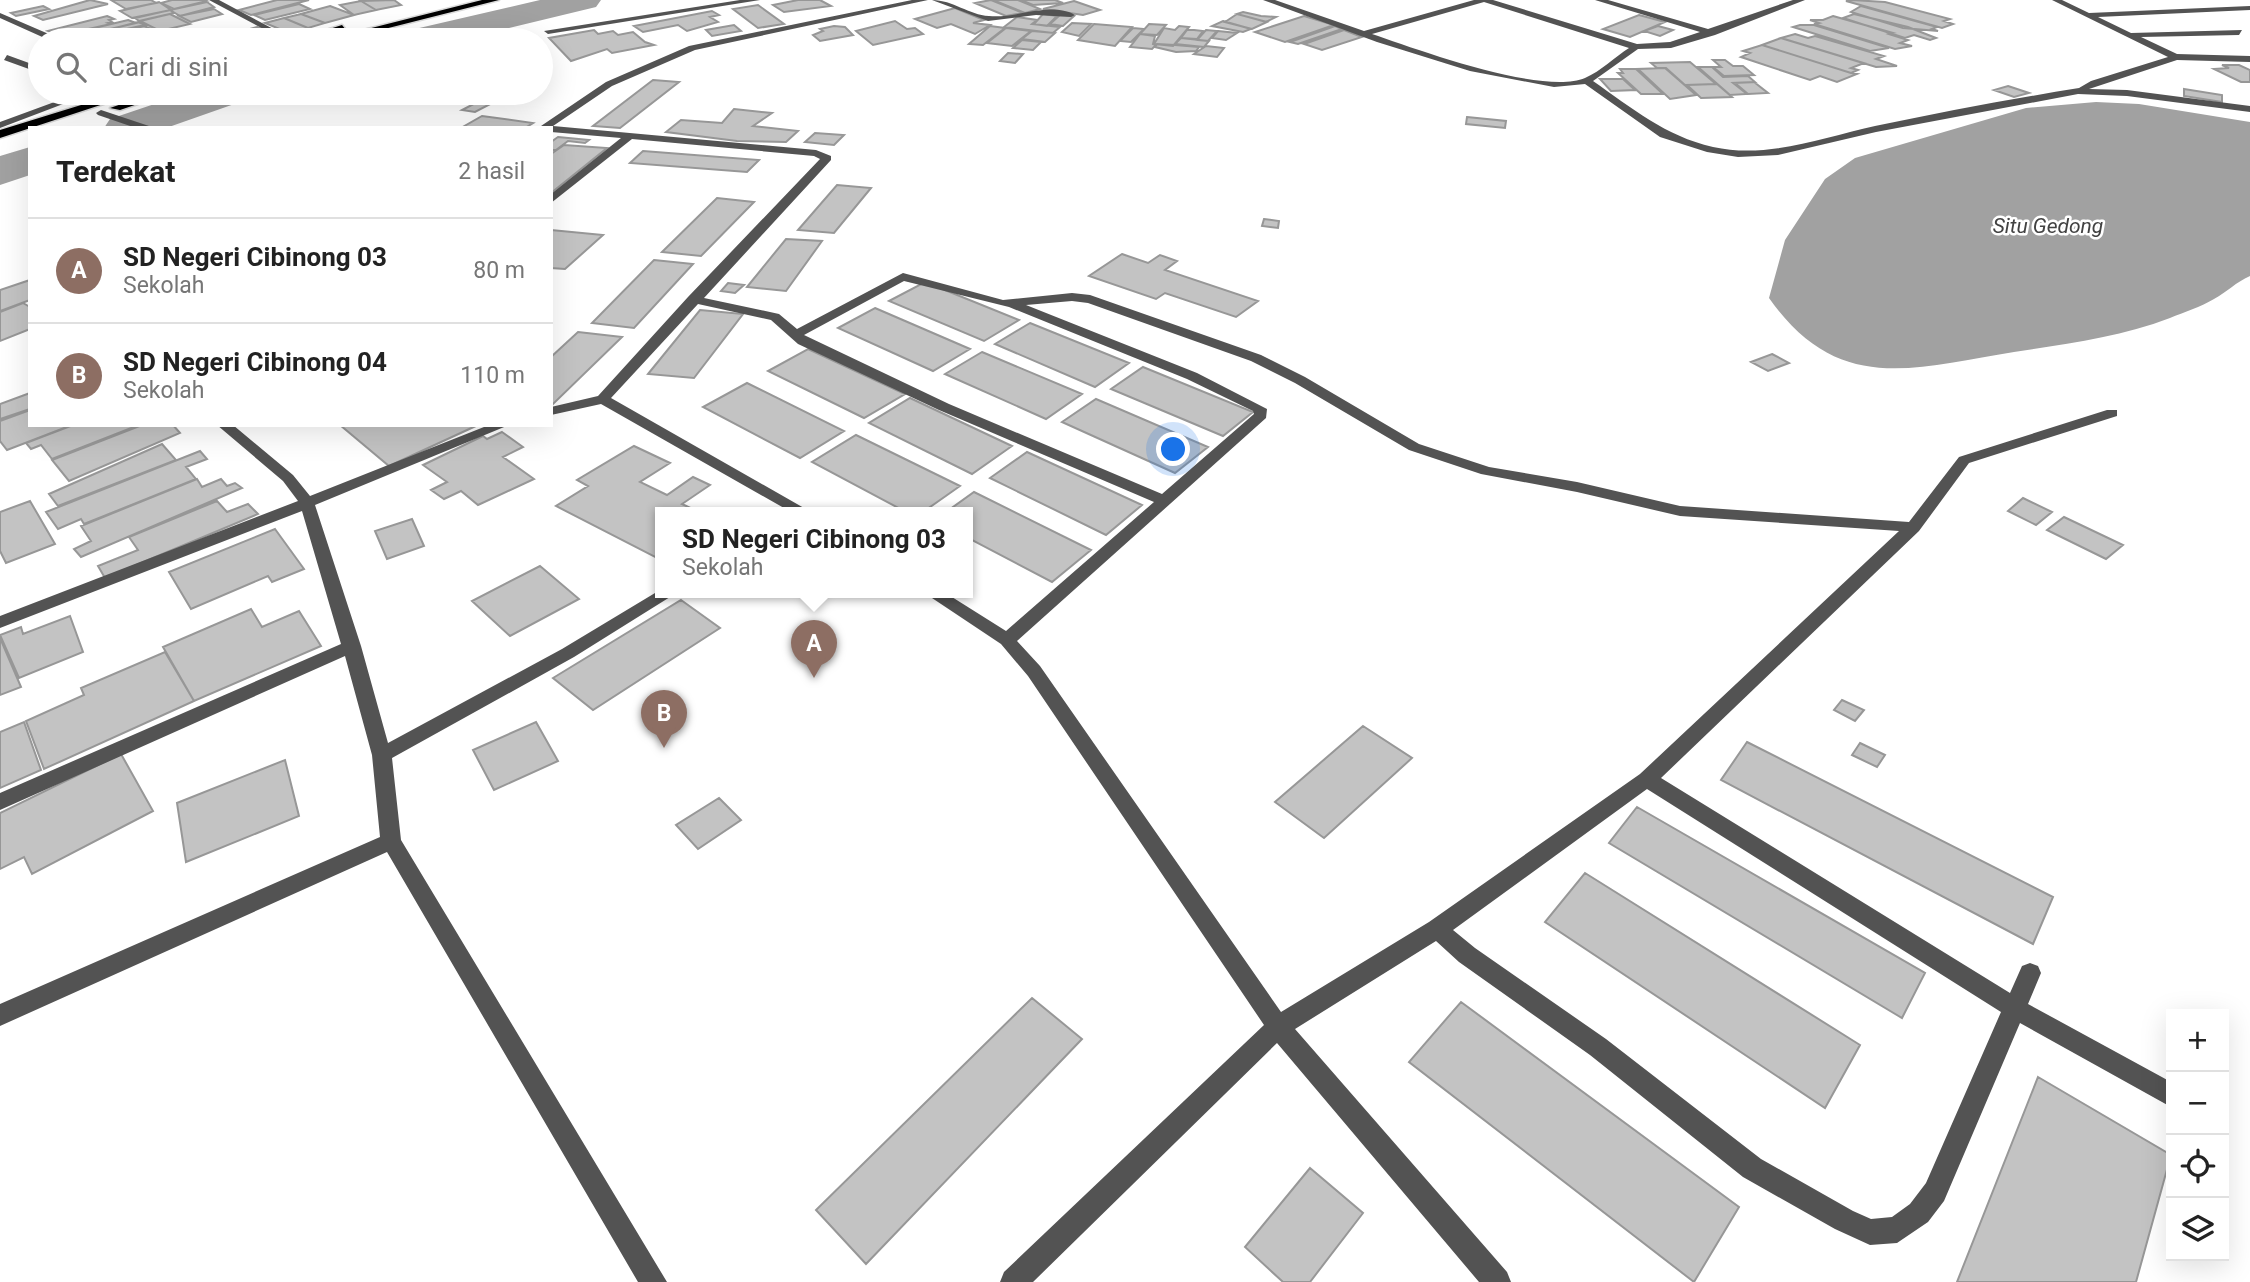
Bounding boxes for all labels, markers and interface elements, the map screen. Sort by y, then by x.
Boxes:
search box [28,28,553,105]
icon: search [52,48,90,86]
text: Cari di sini [108,52,229,82]
text: Terdekat [56,154,175,189]
text: 2 hasil [458,158,525,185]
water label: Situ Gedong [1993,214,2103,238]
text: SD Negeri Cibinong 03 [123,242,387,272]
text: A [71,257,87,284]
text: 80 m [473,257,525,284]
text: Sekolah [123,272,204,299]
text: SD Negeri Cibinong 04 [123,347,387,377]
text: B [72,362,86,389]
text: 110 m [460,362,525,389]
text: Sekolah [123,377,204,404]
your location [1156,432,1190,466]
popup [655,507,973,598]
text: SD Negeri Cibinong 03 [682,524,946,554]
text: Sekolah [682,554,763,581]
pin: A [791,620,837,678]
pin: B [641,690,687,748]
map controls [2166,1009,2229,1261]
button: + [2166,1009,2229,1072]
button: − [2166,1072,2229,1135]
button: locate [2166,1135,2229,1198]
button: layers [2166,1198,2229,1261]

